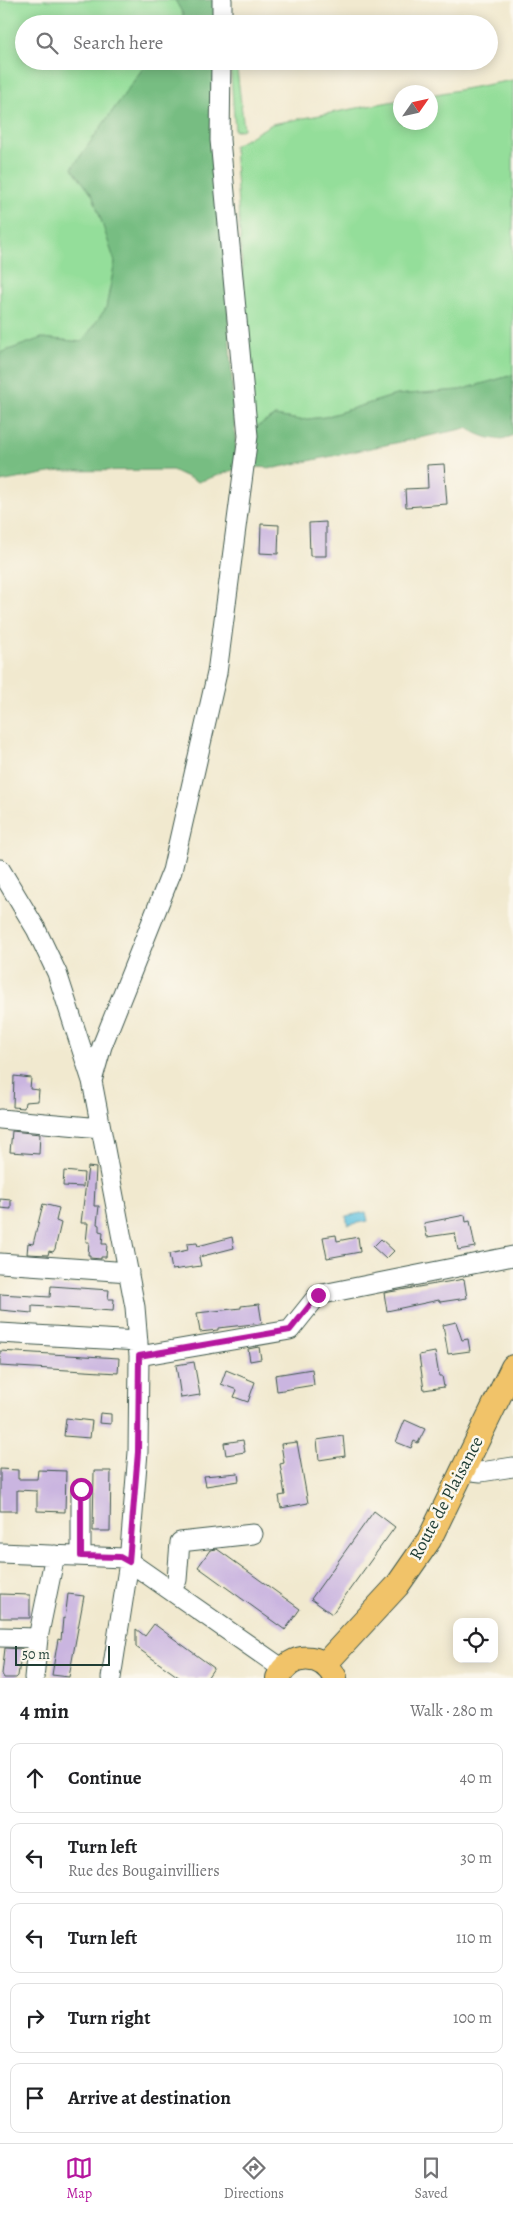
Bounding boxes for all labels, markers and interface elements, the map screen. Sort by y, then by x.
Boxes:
search box [15,15,498,70]
icon: search [33,29,61,57]
text: Search here [73,30,163,56]
north arrow [393,85,438,130]
route end [307,1284,330,1307]
street label: Route de Plaisance [403,1432,489,1564]
route start [70,1478,93,1501]
map controls [453,1618,498,1663]
button: locate [453,1618,498,1663]
scale bar [15,1643,110,1666]
text: 50 m [22,1645,50,1664]
text: 4 min [20,1697,69,1725]
text: Walk · 280 m [410,1700,493,1722]
icon: ahead [21,1764,49,1792]
text: Continue [68,1765,142,1791]
text: 40 m [460,1767,492,1789]
text: Turn left [68,1834,137,1860]
icon: left [21,1844,49,1872]
text: 30 m [460,1847,492,1869]
text: Rue des Bougainvilliers [68,1860,220,1882]
icon: left [21,1924,49,1952]
text: Turn left [68,1925,137,1951]
text: 110 m [456,1927,492,1949]
icon: right [21,2004,49,2032]
text: Turn right [68,2005,150,2031]
text: 100 m [453,2007,492,2029]
icon: arrive [21,2084,49,2112]
text: Arrive at destination [68,2085,231,2111]
tab: Map [65,2154,93,2203]
tab: Directions [224,2154,284,2203]
tab: Saved [415,2154,448,2203]

